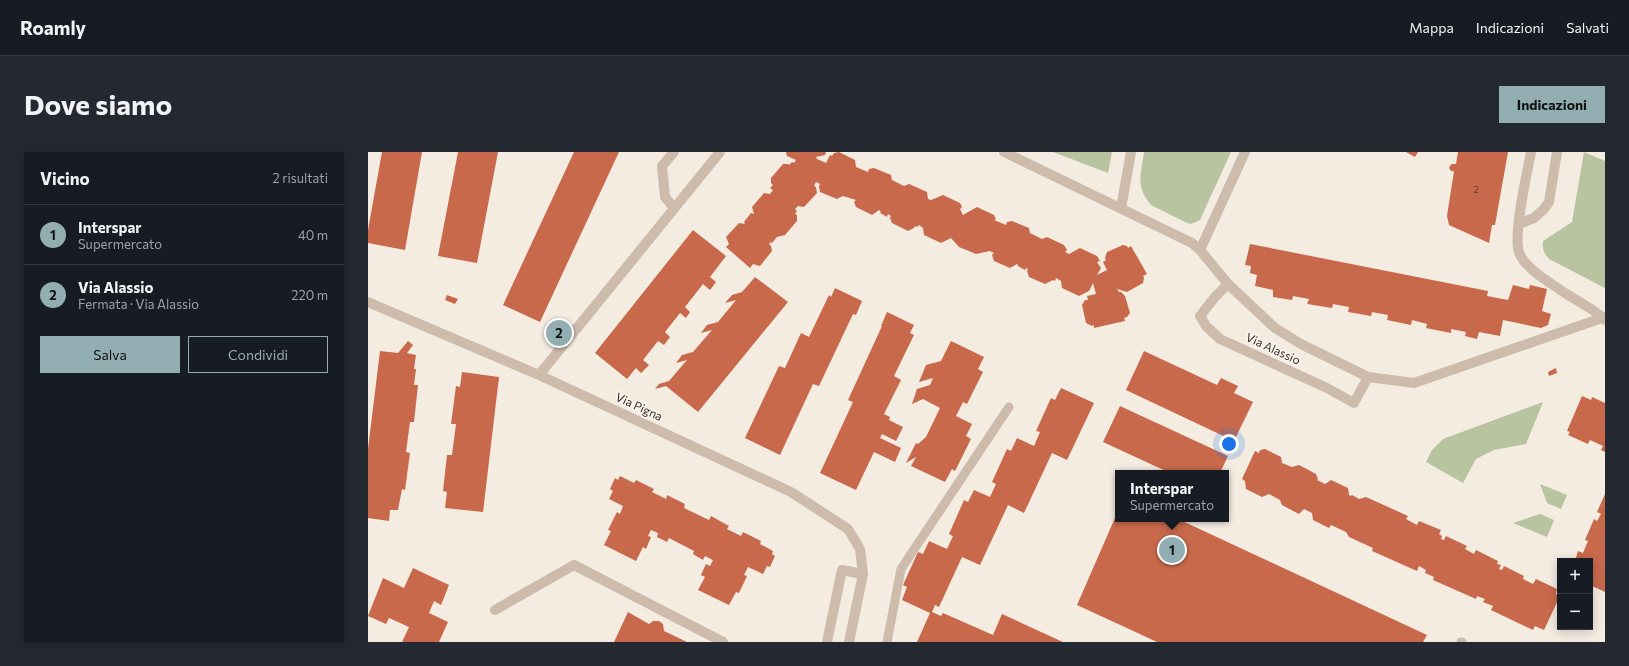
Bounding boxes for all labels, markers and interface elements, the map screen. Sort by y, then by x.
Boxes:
text: Roamly [20,16,86,39]
text: Mappa [1409,19,1454,36]
text: Indicazioni [1476,19,1544,36]
text: Salvati [1566,19,1609,36]
button: Indicazioni [1499,86,1605,123]
text: Dove siamo [24,87,172,121]
text: Vicino [40,168,90,189]
text: 2 risultati [272,170,328,186]
house number: 2 [1473,183,1479,195]
text: Interspar [78,218,142,236]
text: 1 [50,227,56,243]
text: 40 m [298,227,328,243]
text: Supermercato [78,236,162,252]
text: Via Alassio [78,278,153,296]
text: 2 [49,287,57,303]
text: 220 m [291,287,328,303]
text: Fermata · Via Alassio [78,296,199,312]
pin: 2 [546,318,572,348]
street label: Via Alassio [1244,329,1303,367]
button: Salva [40,336,180,373]
button: Condividi [188,336,328,373]
street label: Via Pigna [614,389,665,423]
your location [1219,434,1239,454]
popup [1115,470,1229,522]
text: Interspar [1130,479,1194,497]
text: Supermercato [1130,497,1214,513]
pin: 1 [1159,535,1185,565]
map controls [1557,558,1593,630]
button: + [1557,558,1593,594]
button: − [1557,594,1593,630]

